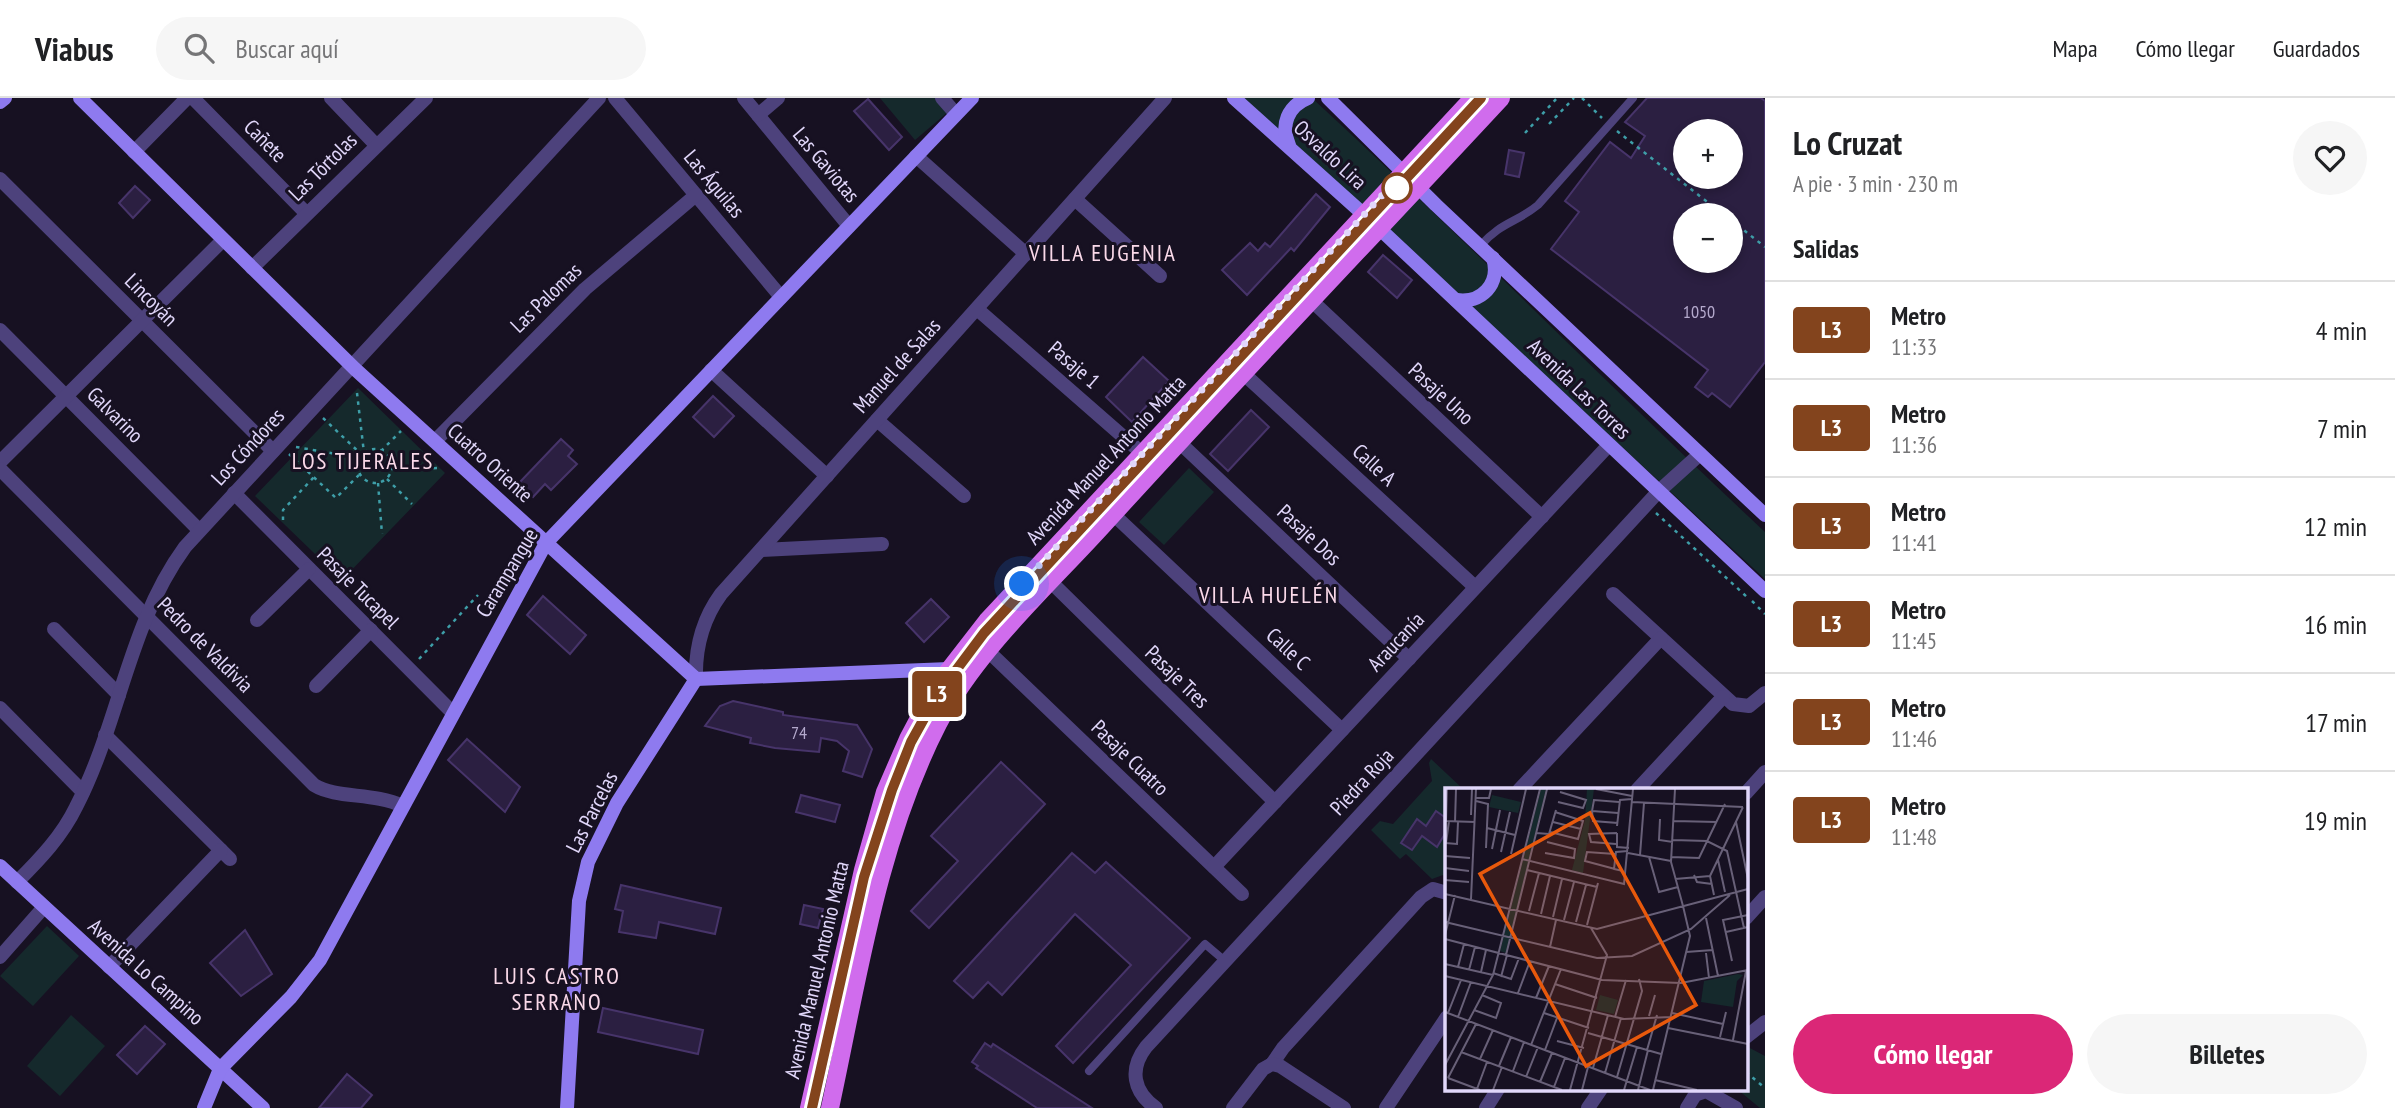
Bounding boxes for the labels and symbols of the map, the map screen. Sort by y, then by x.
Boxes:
street label: Cañete [238,113,293,168]
street label: Osvaldo Lira [1288,114,1373,195]
street label: Las Gaviotas [787,121,866,208]
street label: Las Tórtolas [283,127,363,207]
street label: Las Águilas [678,144,751,223]
unlabelled marker [1382,173,1412,203]
district label: VILLA EUGENIA [1028,238,1177,267]
street label: Las Palomas [504,257,587,338]
street label: Lincoyán [119,267,184,332]
house number: 1050 [1683,300,1715,323]
street label: Manuel de Salas [847,313,946,419]
street label: Avenida Las Torres [1522,333,1637,445]
street label: Pasaje 1 [1043,335,1106,394]
street label: Pasaje Uno [1403,357,1480,431]
street label: Avenida Manuel Antonio Matta [1020,369,1191,550]
street label: Galvarino [81,381,149,449]
street label: Los Cóndores [205,403,290,491]
street label: Cuatro Oriente [442,417,539,508]
street label: Calle A [1347,438,1402,492]
district label: LOS TIJERALES [292,446,434,475]
street label: Pasaje Dos [1272,498,1347,571]
street label: Carampangue [469,523,544,622]
street label: Pasaje Tucapel [312,541,405,634]
your location [1004,566,1039,601]
district label: VILLA HUELÉN [1198,580,1339,609]
street label: Pedro de Valdivia [152,591,259,698]
street label: Araucanía [1361,606,1430,677]
street label: Calle C [1261,622,1316,676]
street label: Pasaje Tres [1140,639,1215,714]
line badge: L3 [906,671,968,717]
street label: Pasaje Cuatro [1086,714,1175,801]
house number: 74 [791,721,807,744]
street label: Piedra Roja [1324,743,1399,821]
street label: Las Parcelas [560,767,623,857]
inset map [1445,788,1748,1090]
street label: Avenida Manuel Antonio Matta [778,859,855,1081]
street label: Avenida Lo Campino [83,913,210,1031]
district label: LUIS CASTRO SERRANO [493,961,621,1016]

